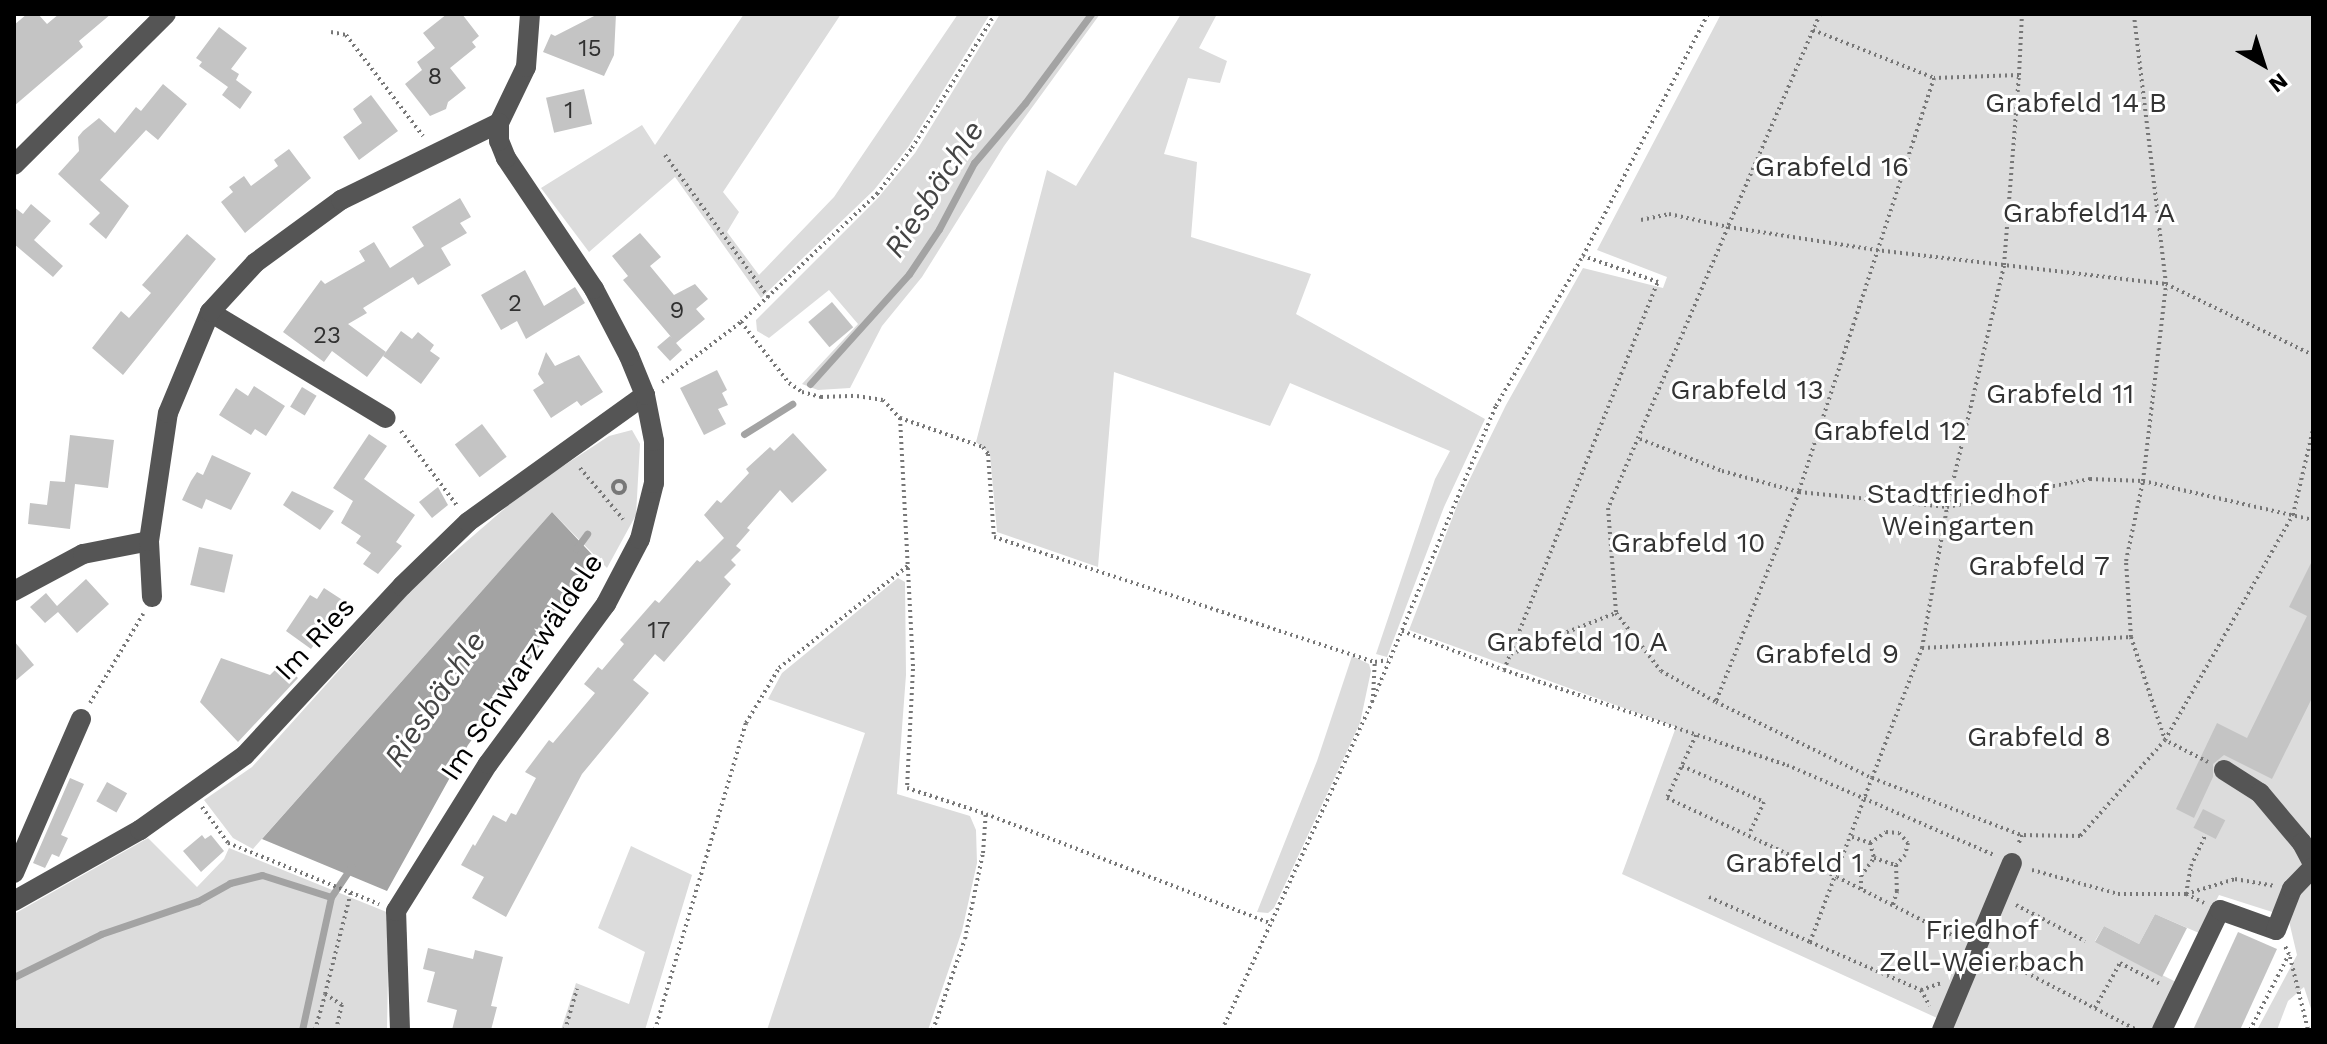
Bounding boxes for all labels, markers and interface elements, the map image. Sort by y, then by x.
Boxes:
north arrow [2223,24,2303,104]
house number: 15 [578,35,602,63]
house number: 8 [428,63,442,91]
text: N [2264,68,2293,98]
park label: Grabfeld 14 B [1985,86,2167,120]
house number: 1 [564,97,574,125]
water label: Riesbächle [876,114,992,264]
park label: Grabfeld 16 [1755,150,1909,184]
park label: Grabfeld14 A [2002,196,2176,230]
house number: 2 [508,290,522,318]
house number: 9 [670,297,684,325]
house number: 23 [313,322,341,350]
park label: Grabfeld 13 [1670,373,1824,407]
park label: Grabfeld 11 [1986,377,2134,411]
park label: Grabfeld 12 [1813,414,1967,448]
park label: Stadtfriedhof Weingarten [1867,477,2049,543]
park label: Grabfeld 10 [1610,526,1766,560]
street label: Im Schwarzwäldele [434,547,610,787]
park label: Grabfeld 7 [1968,549,2110,583]
street label: Im Ries [268,591,362,687]
house number: 17 [648,617,670,645]
water label: Riesbächle [376,624,494,774]
park label: Grabfeld 10 A [1485,625,1669,659]
park label: Grabfeld 9 [1755,637,1899,671]
park label: Grabfeld 8 [1967,720,2111,754]
park label: Grabfeld 1 [1725,846,1863,880]
park label: Friedhof Zell-Weierbach [1879,913,2085,979]

